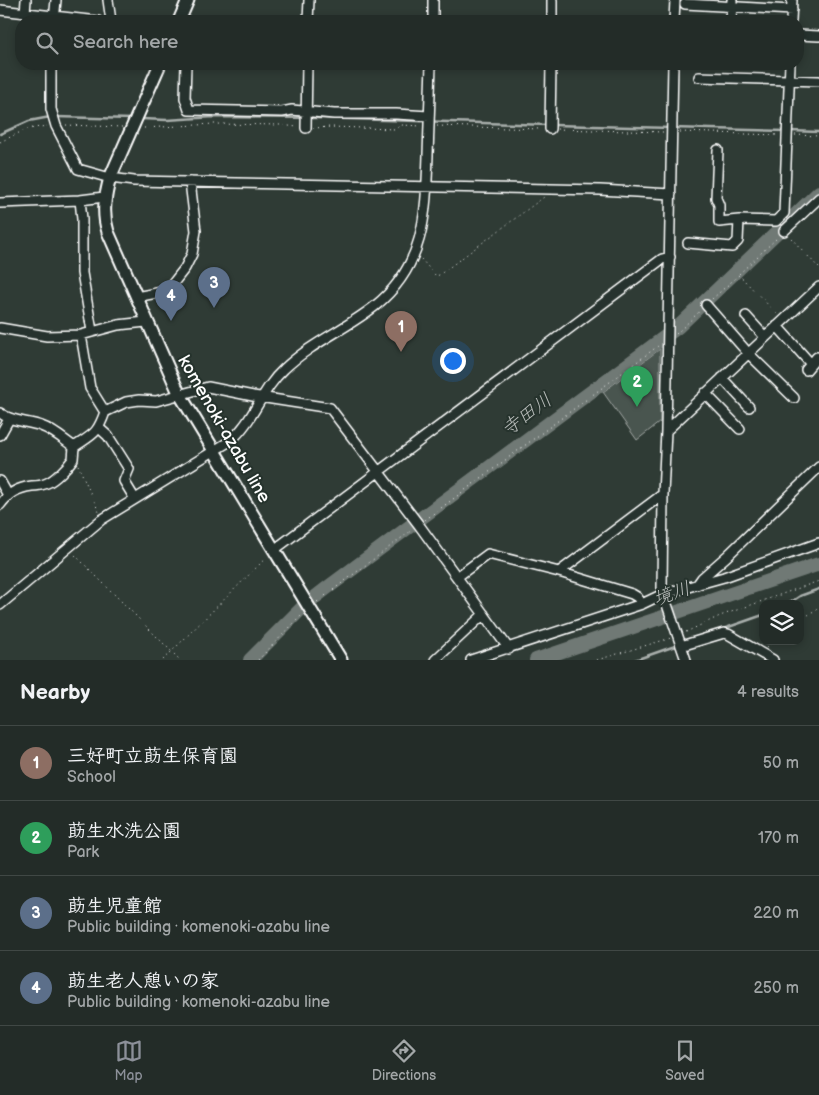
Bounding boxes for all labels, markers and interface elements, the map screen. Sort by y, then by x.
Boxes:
search box [15,15,804,70]
icon: search [33,29,61,57]
text: Search here [73,31,178,54]
pin: 3 [198,267,230,308]
pin: 4 [155,280,187,321]
pin: 1 [385,311,417,352]
your location [440,348,466,374]
street label: komenoki-azabu line [173,351,275,507]
pin: 2 [621,366,653,407]
water label: 寺田川 [497,389,557,441]
water label: 境川 [650,577,694,611]
map controls [759,600,804,645]
button: layers [759,600,804,645]
text: Nearby [20,680,90,705]
text: 4 results [737,683,799,702]
text: 三好町立莇生保育園 [67,745,238,768]
text: 1 [33,754,39,773]
text: 50 m [763,754,799,773]
text: School [67,768,116,787]
text: 莇生水洗公園 [67,820,181,843]
text: 2 [31,829,41,848]
text: 170 m [758,829,799,848]
text: Park [67,843,99,862]
text: 莇生児童館 [67,895,162,918]
text: 3 [31,904,41,923]
text: 220 m [753,904,799,923]
text: Public building · komenoki-azabu line [67,918,330,937]
text: 莇生老人憩いの家 [67,970,219,993]
text: 4 [31,979,41,998]
text: 250 m [753,979,799,998]
text: Public building · komenoki-azabu line [67,993,330,1012]
tab: Map [115,1037,143,1084]
tab: Directions [372,1037,436,1084]
tab: Saved [665,1037,704,1084]

